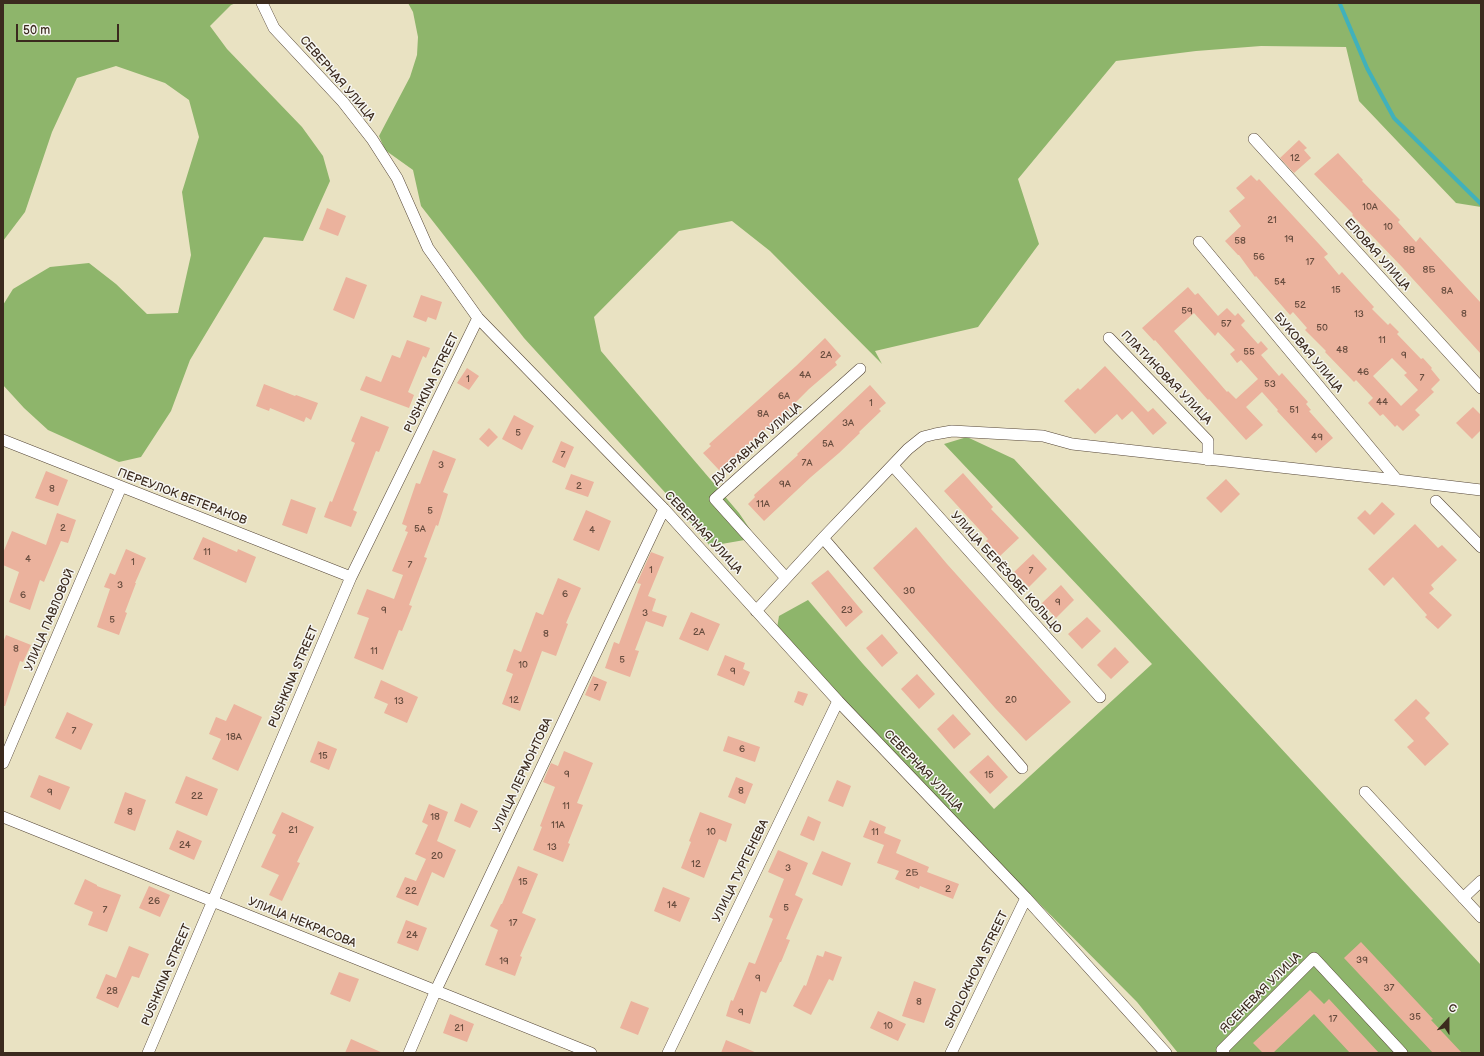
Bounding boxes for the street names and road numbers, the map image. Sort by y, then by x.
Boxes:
street label: СЕВЕРНАЯ УЛИЦА [296,34,378,124]
street label: ЕЛОВАЯ УЛИЦА [1341,216,1413,294]
street label: БУКОВАЯ УЛИЦА [1270,310,1346,396]
street label: ПЛАТИНОВАЯ УЛИЦА [1118,328,1214,428]
street label: PUSHKINA STREET [402,331,462,435]
street label: ДУБРАВНАЯ УЛИЦА [709,400,805,488]
street label: ПЕРЕУЛОК ВЕТЕРАНОВ [115,466,249,528]
street label: СЕВЕРНАЯ УЛИЦА [661,489,745,577]
street label: УЛИЦА БЕРЁЗОВЕ КОЛЬЦО [947,509,1065,637]
street label: УЛИЦА ПАВЛОВОЙ [22,567,78,673]
street label: PUSHKINA STREET [266,624,322,730]
street label: УЛИЦА ЛЕРМОНТОВА [490,716,556,834]
street label: СЕВЕРНАЯ УЛИЦА [880,727,966,815]
street label: УЛИЦА ТУРГЕНЕВА [710,817,772,925]
street label: УЛИЦА НЕКРАСОВА [246,895,358,951]
street label: SHOLOKHOVA STREET [942,909,1012,1031]
street label: PUSHKINA STREET [139,922,195,1028]
street label: ЯСЕНЕВАЯ УЛИЦА [1218,950,1304,1036]

